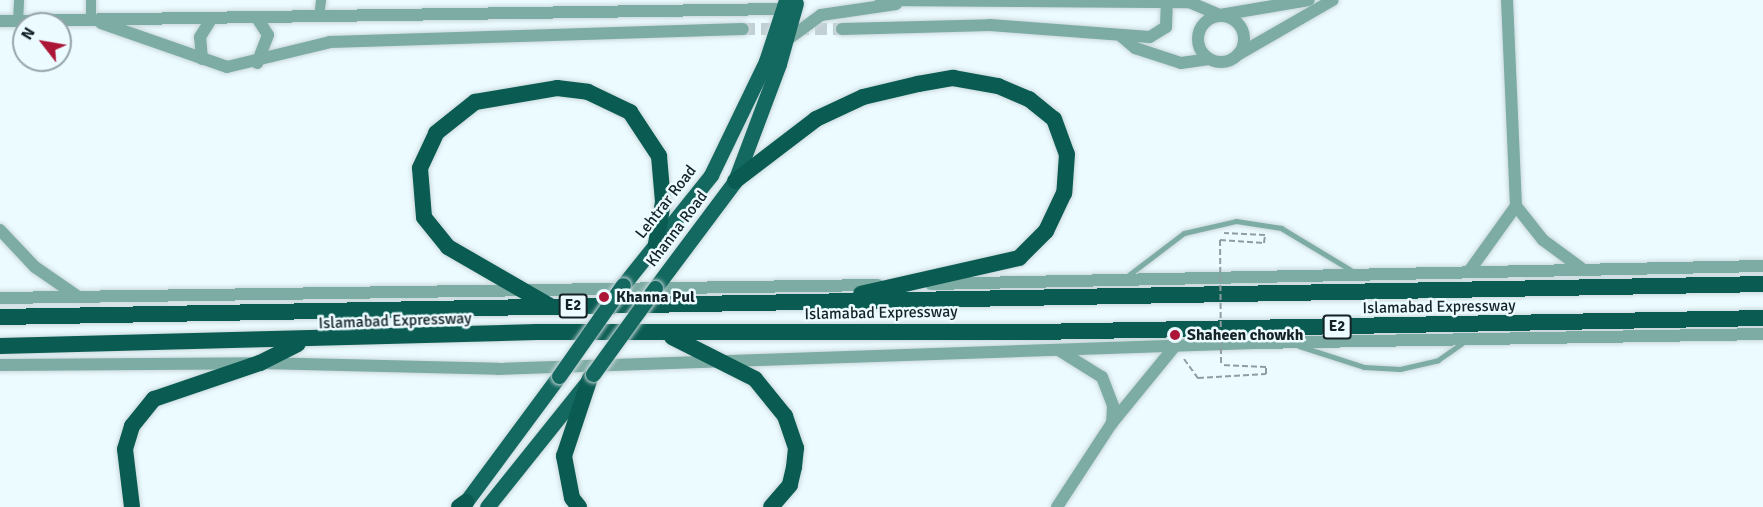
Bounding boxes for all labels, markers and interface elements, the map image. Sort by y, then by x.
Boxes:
north arrow [12,12,72,72]
text: N [17,24,40,44]
street label: Lehtrar Road [631,161,701,243]
street label: Khanna Road [642,187,712,271]
place label: Khanna Pul [616,287,695,307]
marker: Khanna Pul [597,290,611,304]
road number: E2 [558,294,588,318]
street label: Islamabad Expressway [1362,296,1516,318]
street label: Islamabad Expressway [804,302,958,324]
street label: Islamabad Expressway [318,309,472,333]
road number: E2 [1322,315,1352,339]
place label: Shaheen chowkh [1187,325,1303,345]
marker: Shaheen chowkh [1168,328,1182,342]

